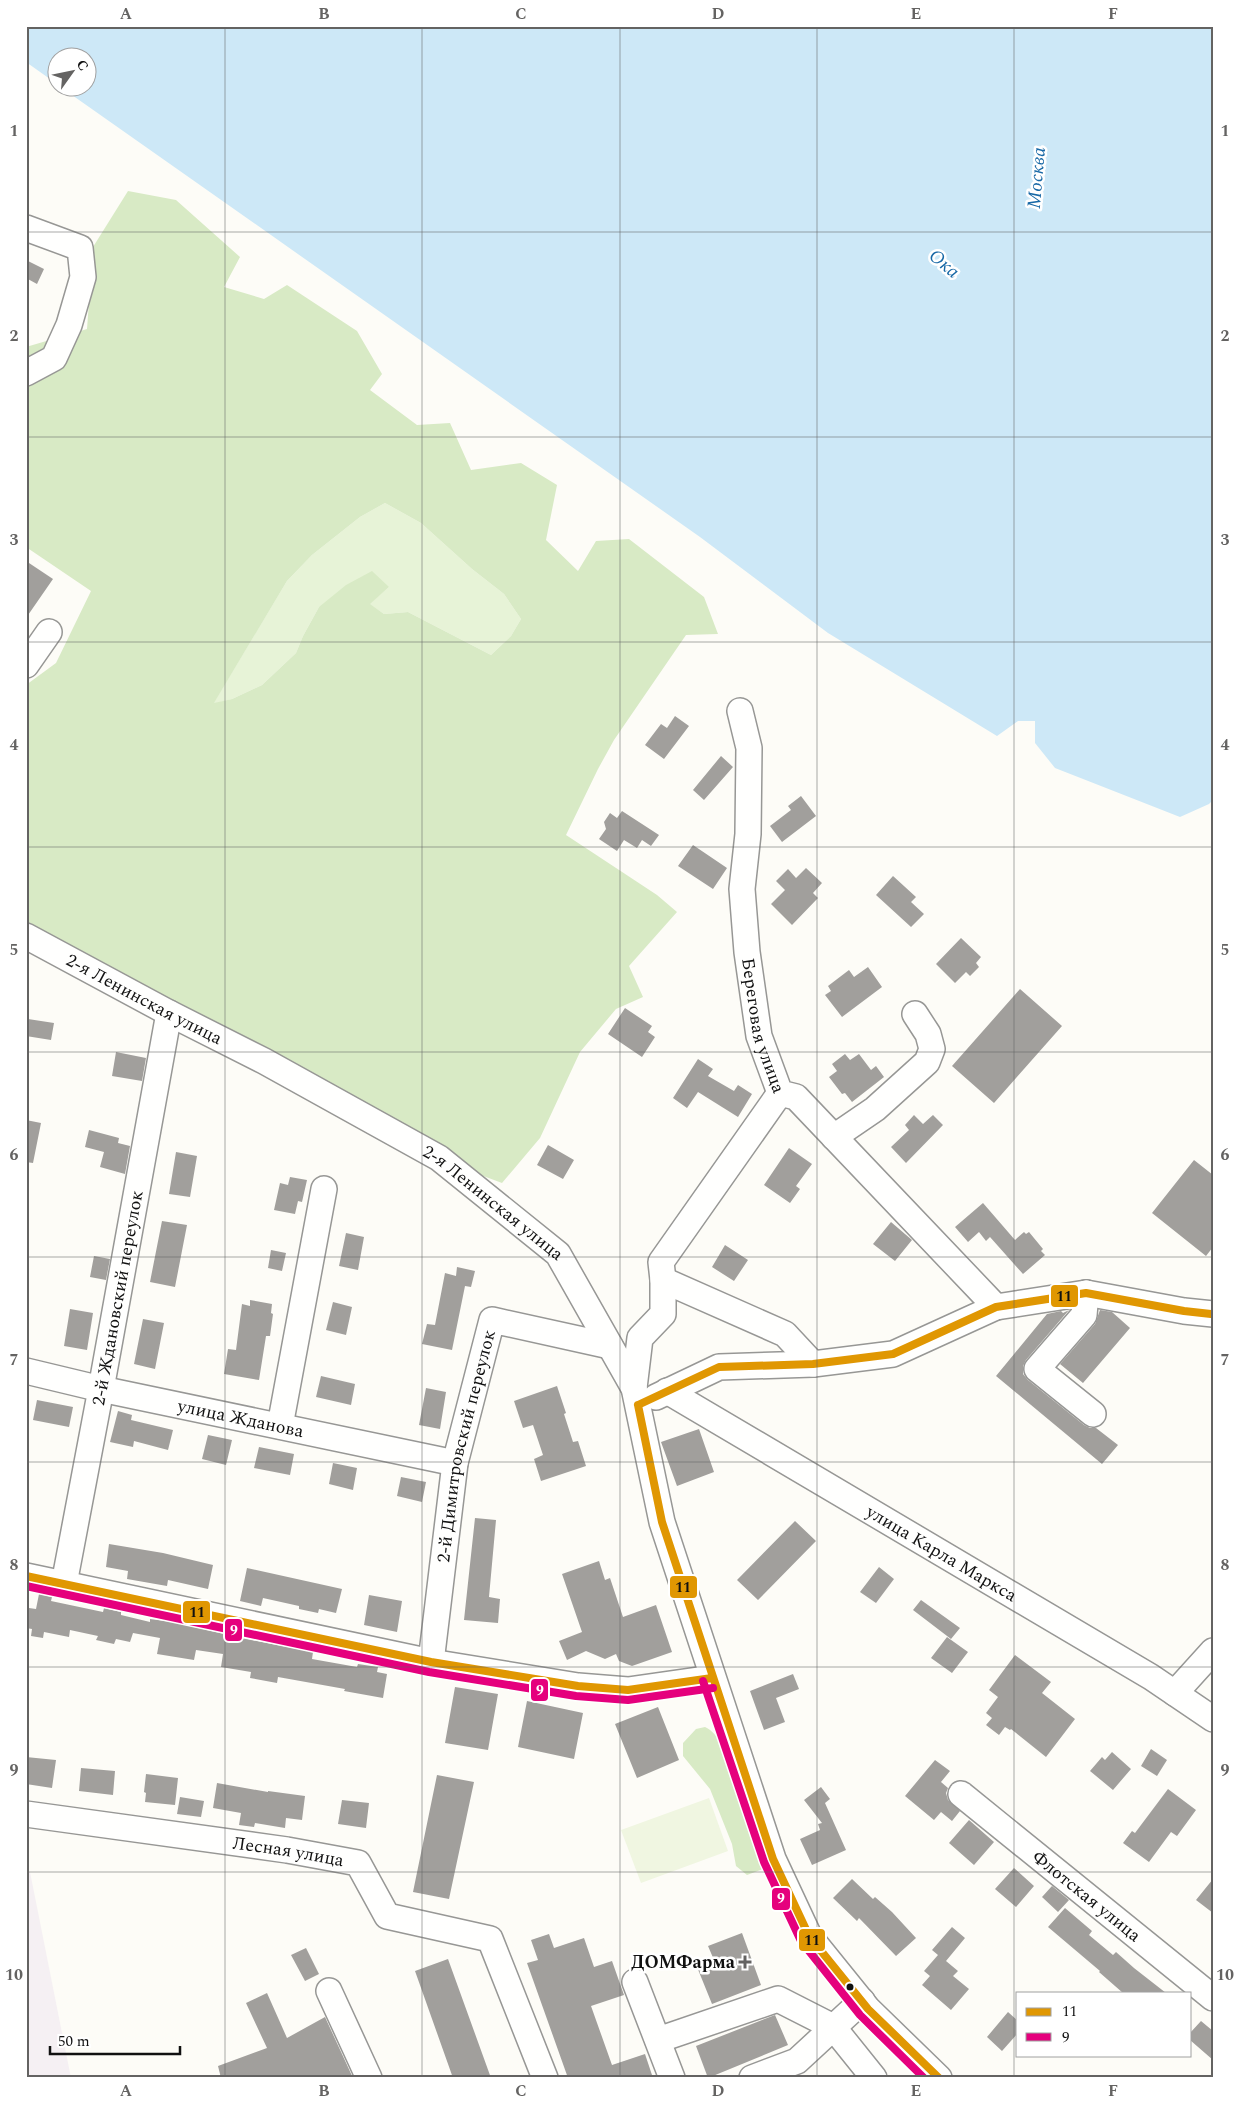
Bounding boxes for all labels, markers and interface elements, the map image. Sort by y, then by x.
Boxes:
text: A [120,2,133,26]
text: B [318,2,330,26]
text: C [515,2,527,26]
text: D [712,2,725,26]
text: E [911,2,921,26]
text: F [1108,2,1118,26]
north arrow [48,48,98,98]
text: С [71,55,94,75]
text: 1 [10,119,18,143]
text: 1 [1221,119,1229,143]
water label: Москва [1020,146,1054,210]
water label: Ока [922,242,966,286]
text: 2 [10,324,19,348]
text: 2 [1221,324,1230,348]
text: 3 [10,528,19,552]
text: 3 [1221,528,1230,552]
text: 4 [10,733,19,757]
text: 4 [1221,733,1230,757]
text: 5 [10,938,18,962]
text: 5 [1221,938,1229,962]
street label: 2-я Ленинская улица [61,946,227,1051]
street label: Береговая улица [734,956,792,1097]
street label: 2-я Ленинская улица [418,1138,570,1267]
text: 6 [10,1143,19,1167]
text: 6 [1221,1143,1230,1167]
street label: 2-й Ждановский переулок [85,1188,150,1408]
line badge: 11 [1050,1284,1079,1308]
text: 11 [1056,1286,1072,1307]
street label: 2-й Димитровский переулок [430,1327,502,1564]
text: 7 [10,1348,19,1372]
text: 7 [1221,1348,1230,1372]
street label: улица Жданова [174,1392,307,1445]
street label: улица Карла Маркса [860,1498,1022,1609]
text: 8 [10,1553,19,1577]
text: 8 [1221,1553,1230,1577]
line badge: 11 [669,1575,698,1599]
text: 11 [675,1577,691,1598]
line badge: 11 [182,1600,211,1624]
text: 11 [189,1602,205,1623]
line badge: 9 [224,1618,243,1642]
text: 9 [230,1620,238,1641]
line badge: 9 [530,1678,549,1702]
text: 9 [536,1680,544,1701]
text: 9 [10,1758,19,1782]
text: 9 [1221,1758,1230,1782]
street label: Лесная улица [231,1829,346,1874]
street label: Флотская улица [1027,1844,1147,1948]
line badge: 9 [771,1887,791,1911]
text: 9 [777,1888,785,1909]
line badge: 11 [798,1928,826,1952]
text: 11 [804,1930,820,1951]
place label: ДОМФарма [631,1949,736,1976]
marker: ДОМФарма [739,1956,751,1968]
text: 10 [5,1963,23,1987]
text: 10 [1216,1963,1234,1987]
unlabelled marker [845,1982,855,1992]
legend [1016,1992,1192,2056]
text: 11 [1062,2000,1077,2023]
scale bar [50,2024,180,2056]
text: 9 [1062,2026,1070,2049]
text: 50 m [58,2030,90,2053]
text: A [120,2079,133,2103]
text: B [318,2079,330,2103]
text: C [515,2079,527,2103]
text: D [712,2079,725,2103]
text: E [911,2079,921,2103]
text: F [1108,2079,1118,2103]

